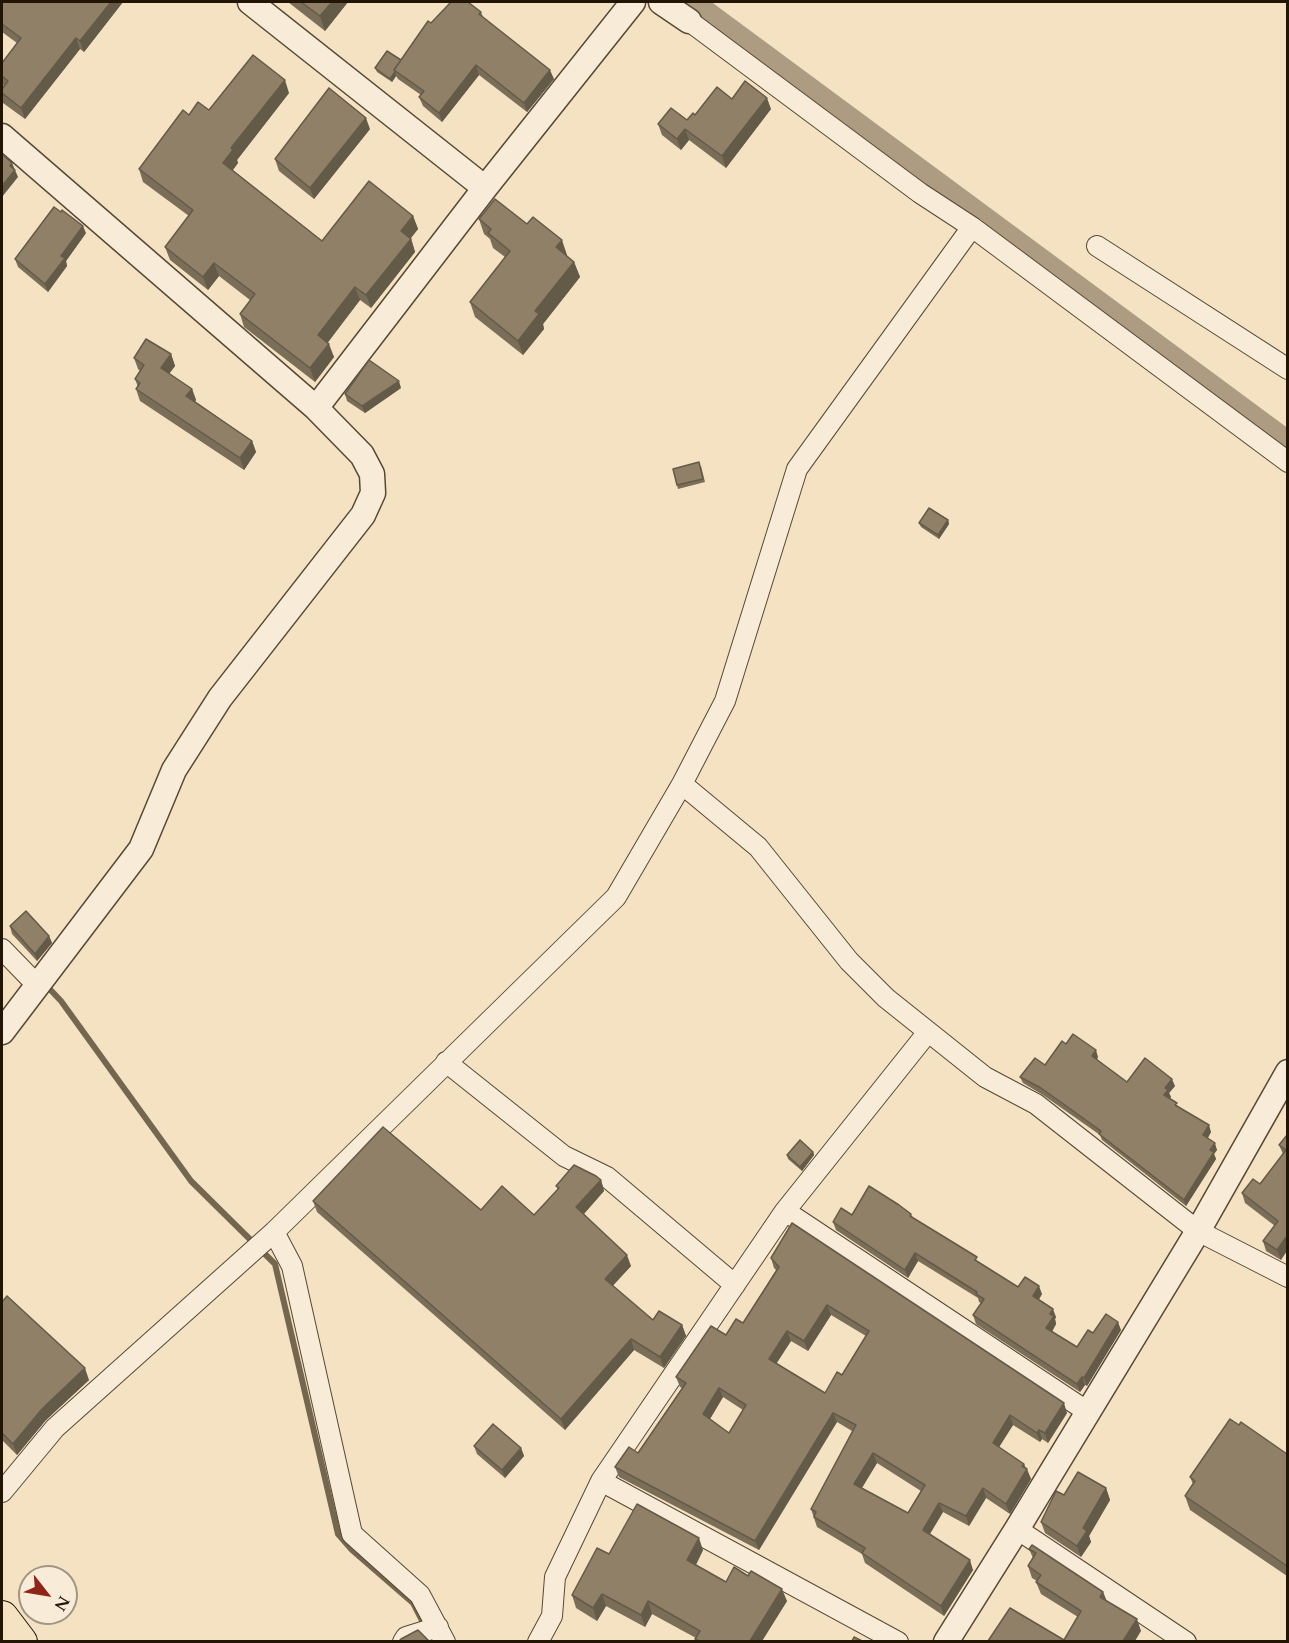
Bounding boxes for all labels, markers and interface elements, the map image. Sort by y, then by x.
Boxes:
north arrow [18,1565,78,1625]
text: N [49,1592,75,1615]

